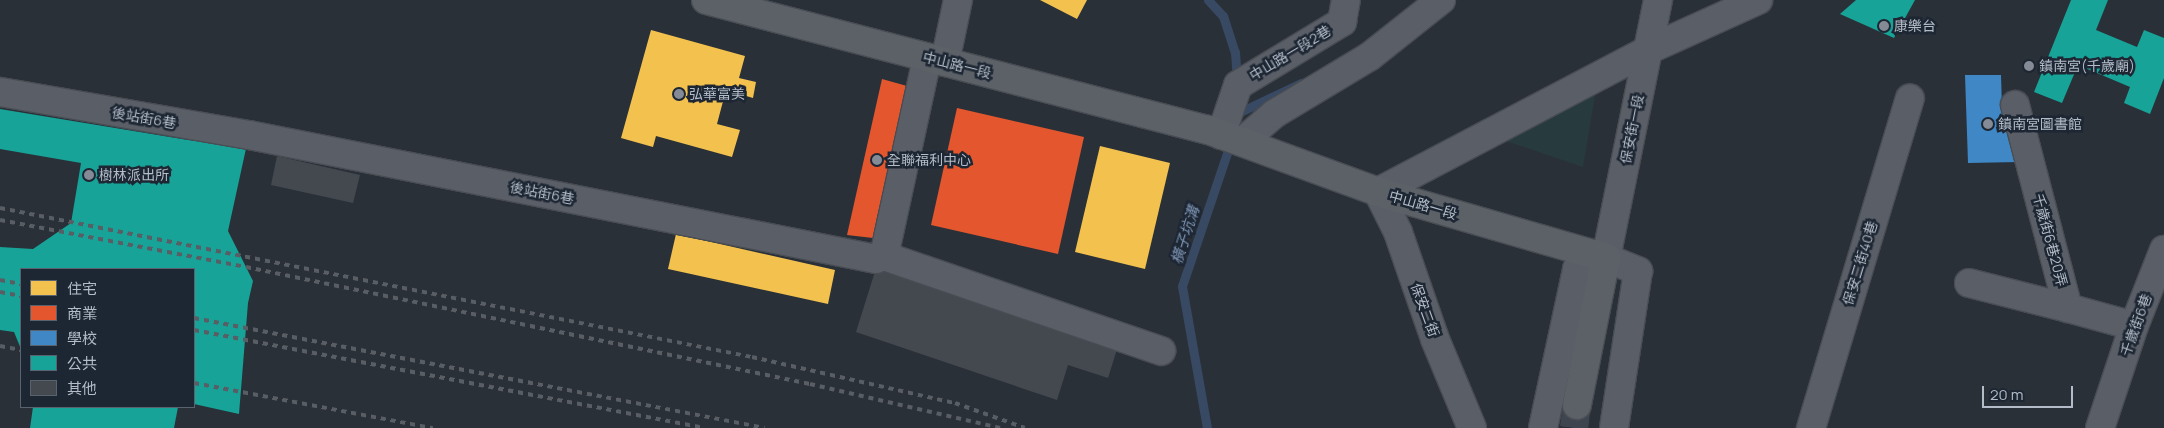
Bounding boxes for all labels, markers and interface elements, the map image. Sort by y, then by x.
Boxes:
place label: 康樂台 [1894,18,1936,34]
marker: 康樂台 [1878,20,1890,32]
street label: 中山路一段2巷 [1246,22,1334,84]
street label: 中山路一段 [921,48,993,82]
place label: 鎮南宮(千歲廟) [2039,58,2135,74]
marker: 鎮南宮(千歲廟) [2023,60,2035,72]
place label: 弘華富美 [689,86,745,102]
marker: 弘華富美 [673,88,685,100]
street label: 保安街一段 [1617,93,1647,165]
street label: 後站街6巷 [111,104,177,132]
place label: 鎮南宮圖書館 [1998,116,2082,132]
marker: 鎮南宮圖書館 [1982,118,1994,130]
place label: 全聯福利中心 [887,152,971,168]
marker: 全聯福利中心 [871,154,883,166]
place label: 樹林派出所 [99,167,169,183]
marker: 樹林派出所 [83,169,95,181]
street label: 後站街6巷 [509,179,575,207]
street label: 中山路一段 [1387,187,1459,223]
street label: 千歲街6巷20弄 [2030,192,2070,288]
water label: 橫子坑溝 [1167,204,1203,266]
street label: 保安二街40巷 [1839,219,1881,307]
legend [20,268,195,408]
text: 住宅 [67,278,97,299]
street label: 保安二街 [1408,281,1442,339]
street label: 千歲街6巷 [2117,292,2155,358]
text: 商業 [67,303,97,324]
text: 學校 [67,328,97,349]
text: 公共 [67,353,97,374]
scale bar [1984,376,2075,408]
text: 其他 [67,378,97,399]
text: 20 m [1990,384,2023,405]

